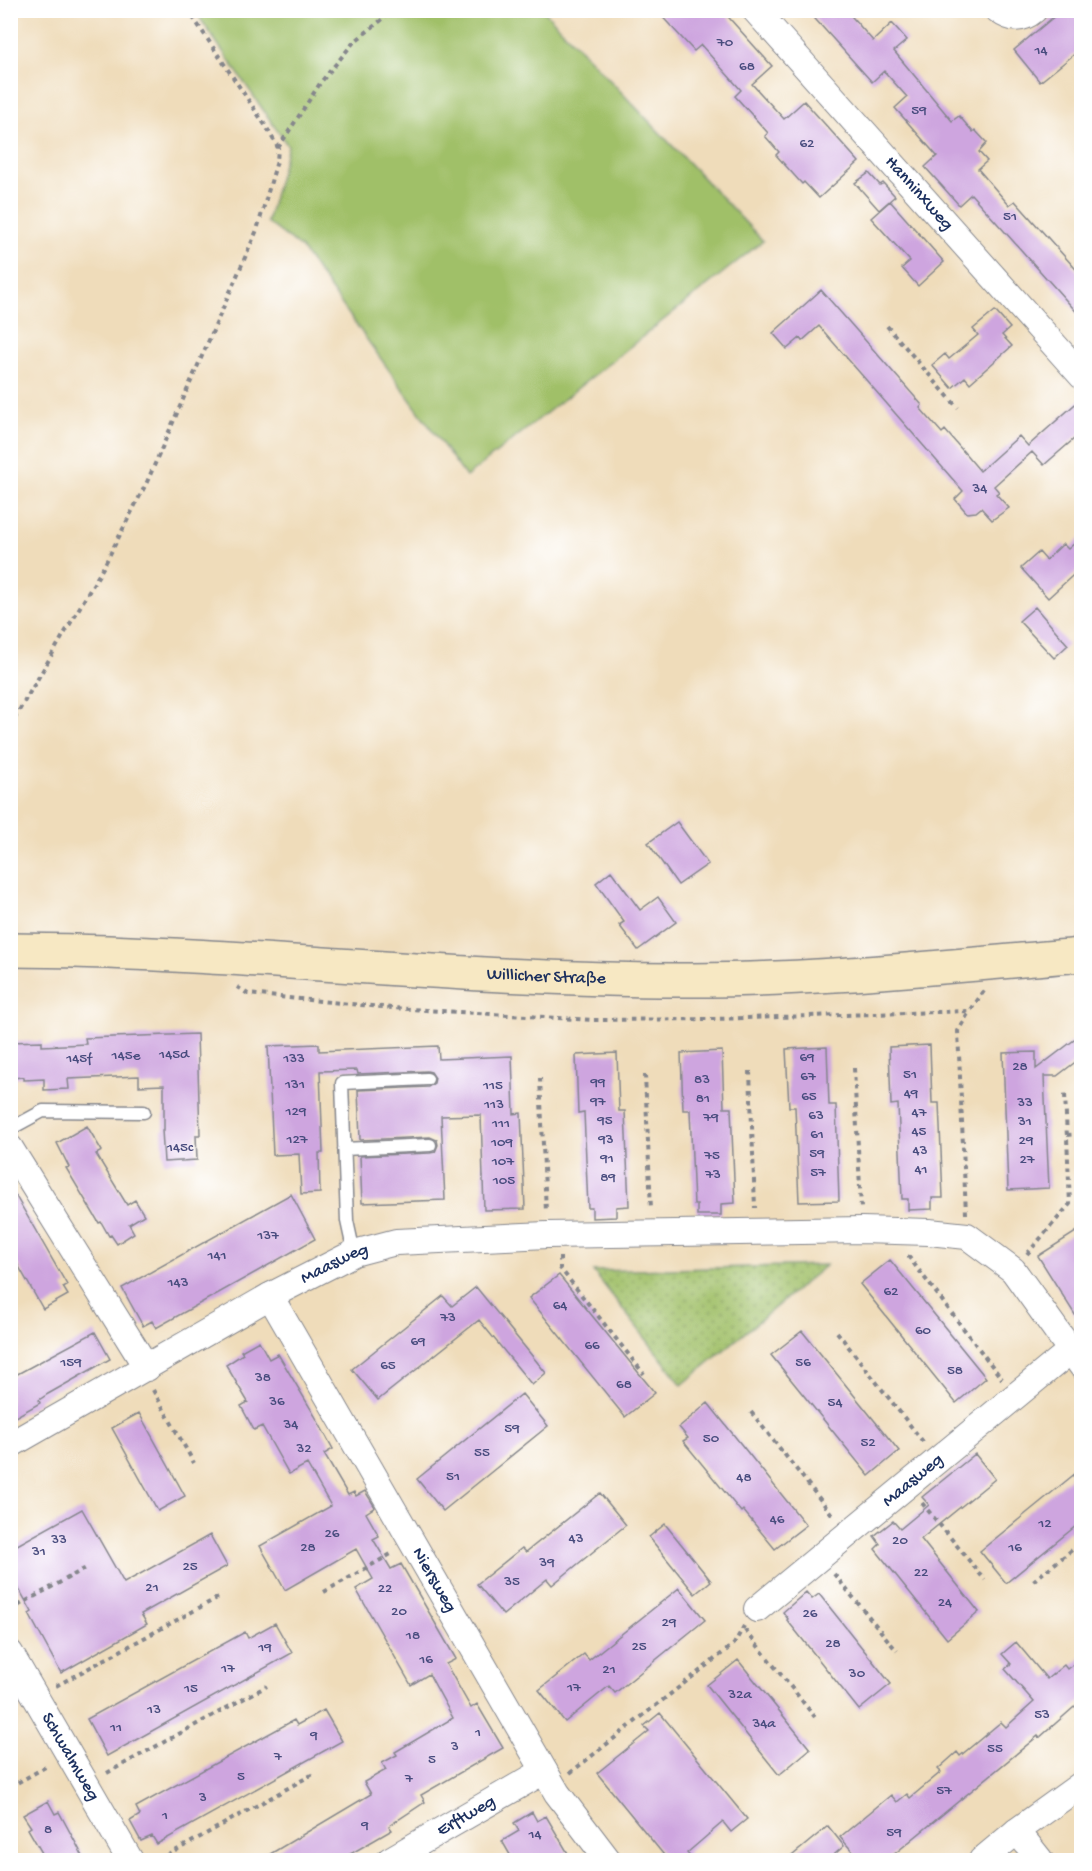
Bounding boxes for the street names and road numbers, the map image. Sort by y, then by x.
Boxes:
street label: Hanninxweg [880,152,958,235]
street label: Willicher Straße [486,964,607,990]
street label: Maasweg [297,1239,370,1289]
street label: Maasweg [878,1449,948,1512]
street label: Niersweg [407,1544,461,1616]
street label: Schwalmweg [36,1709,104,1805]
street label: Erftweg [433,1791,499,1841]

